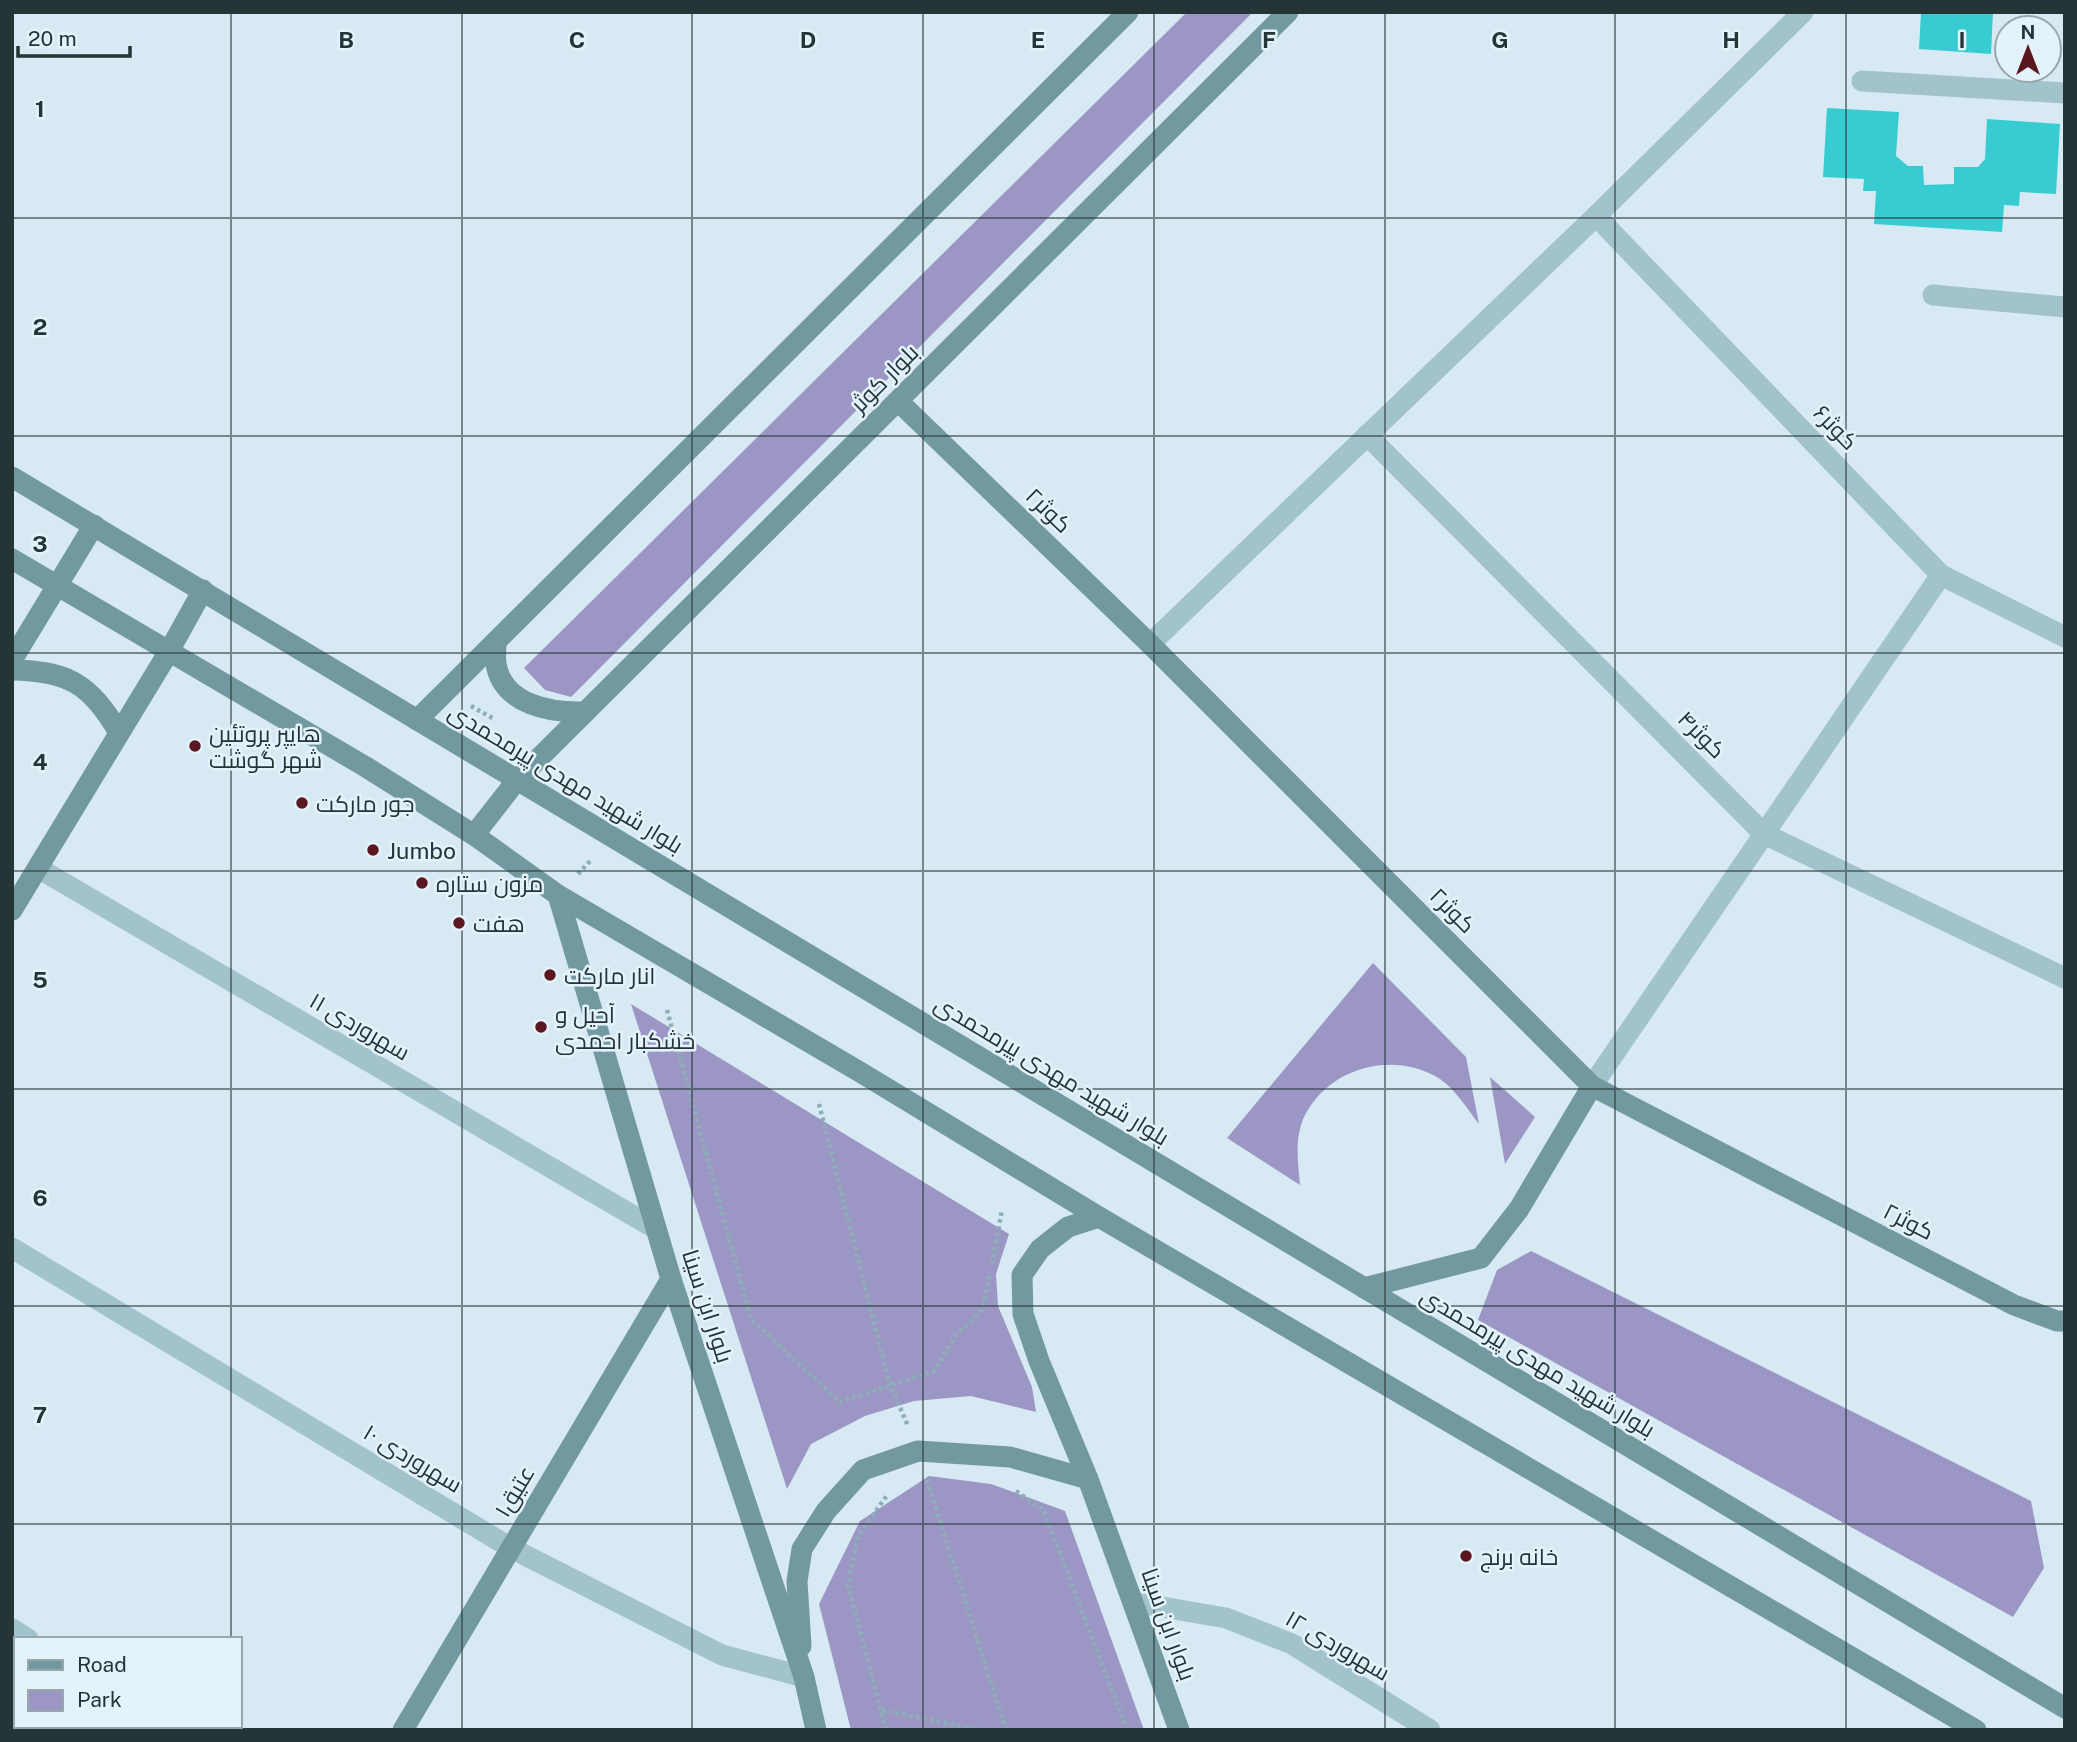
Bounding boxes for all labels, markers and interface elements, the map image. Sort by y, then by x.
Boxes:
scale bar [18,14,130,58]
north arrow [1993,14,2063,84]
text: N [2021,21,2035,43]
text: 20 m [28,26,77,51]
text: B [338,26,354,53]
text: C [569,26,585,53]
text: D [800,26,816,53]
text: E [1031,26,1045,53]
text: F [1262,26,1276,53]
text: G [1491,26,1509,53]
text: H [1722,26,1740,53]
text: I [1958,26,1966,53]
text: 1 [35,95,45,122]
text: 2 [33,313,47,340]
street label: بلوار کوثر [843,338,924,419]
street label: کوثر۶ [1808,399,1864,455]
street label: کوثر۲ [1021,482,1077,538]
text: 3 [32,530,48,557]
street label: بلوار شهید مهدی پیرمحمدی [443,697,688,860]
street label: کوثر۴ [1673,705,1731,763]
place label: هایپر پروتئین شهر گوشت [209,720,322,774]
marker: هایپر پروتئین شهر گوشت [187,738,203,754]
text: 4 [32,748,48,775]
place label: جور مارکت [316,790,414,817]
marker: جور مارکت [294,795,310,811]
place label: Jumbo [387,837,456,864]
marker: Jumbo [365,842,381,858]
place label: مزون ستاره [436,870,543,898]
marker: مزون ستاره [414,875,430,891]
street label: کوثر۲ [1425,882,1481,938]
place label: هفت [473,910,525,937]
marker: هفت [451,915,467,931]
place label: انار مارکت [564,962,656,989]
text: 5 [32,966,48,993]
marker: انار مارکت [542,967,558,983]
street label: سهروردی ١١ [305,987,415,1066]
street label: بلوار شهید مهدی پیرمحمدی [929,989,1174,1152]
place label: آحیل و خشکبار احمدی [555,1001,695,1055]
marker: آحیل و خشکبار احمدی [533,1019,549,1035]
text: 6 [32,1184,48,1211]
street label: کوثر۲ [1879,1197,1939,1245]
street label: بلوار ابن سینا [676,1246,739,1366]
street label: بلوار شهید مهدی پیرمحمدی [1415,1281,1660,1444]
text: 7 [33,1401,47,1428]
street label: سهروردی ۱۰ [358,1418,467,1499]
street label: عتیق۱ [488,1461,541,1522]
place label: خانه برنج [1480,1543,1558,1573]
marker: خانه برنج [1458,1548,1474,1564]
street label: بلوار ابن سینا [1135,1564,1202,1684]
street label: سهروردی ۱۲ [1280,1604,1395,1687]
legend [14,1637,242,1728]
text: Road [77,1652,127,1677]
text: Park [77,1687,122,1712]

